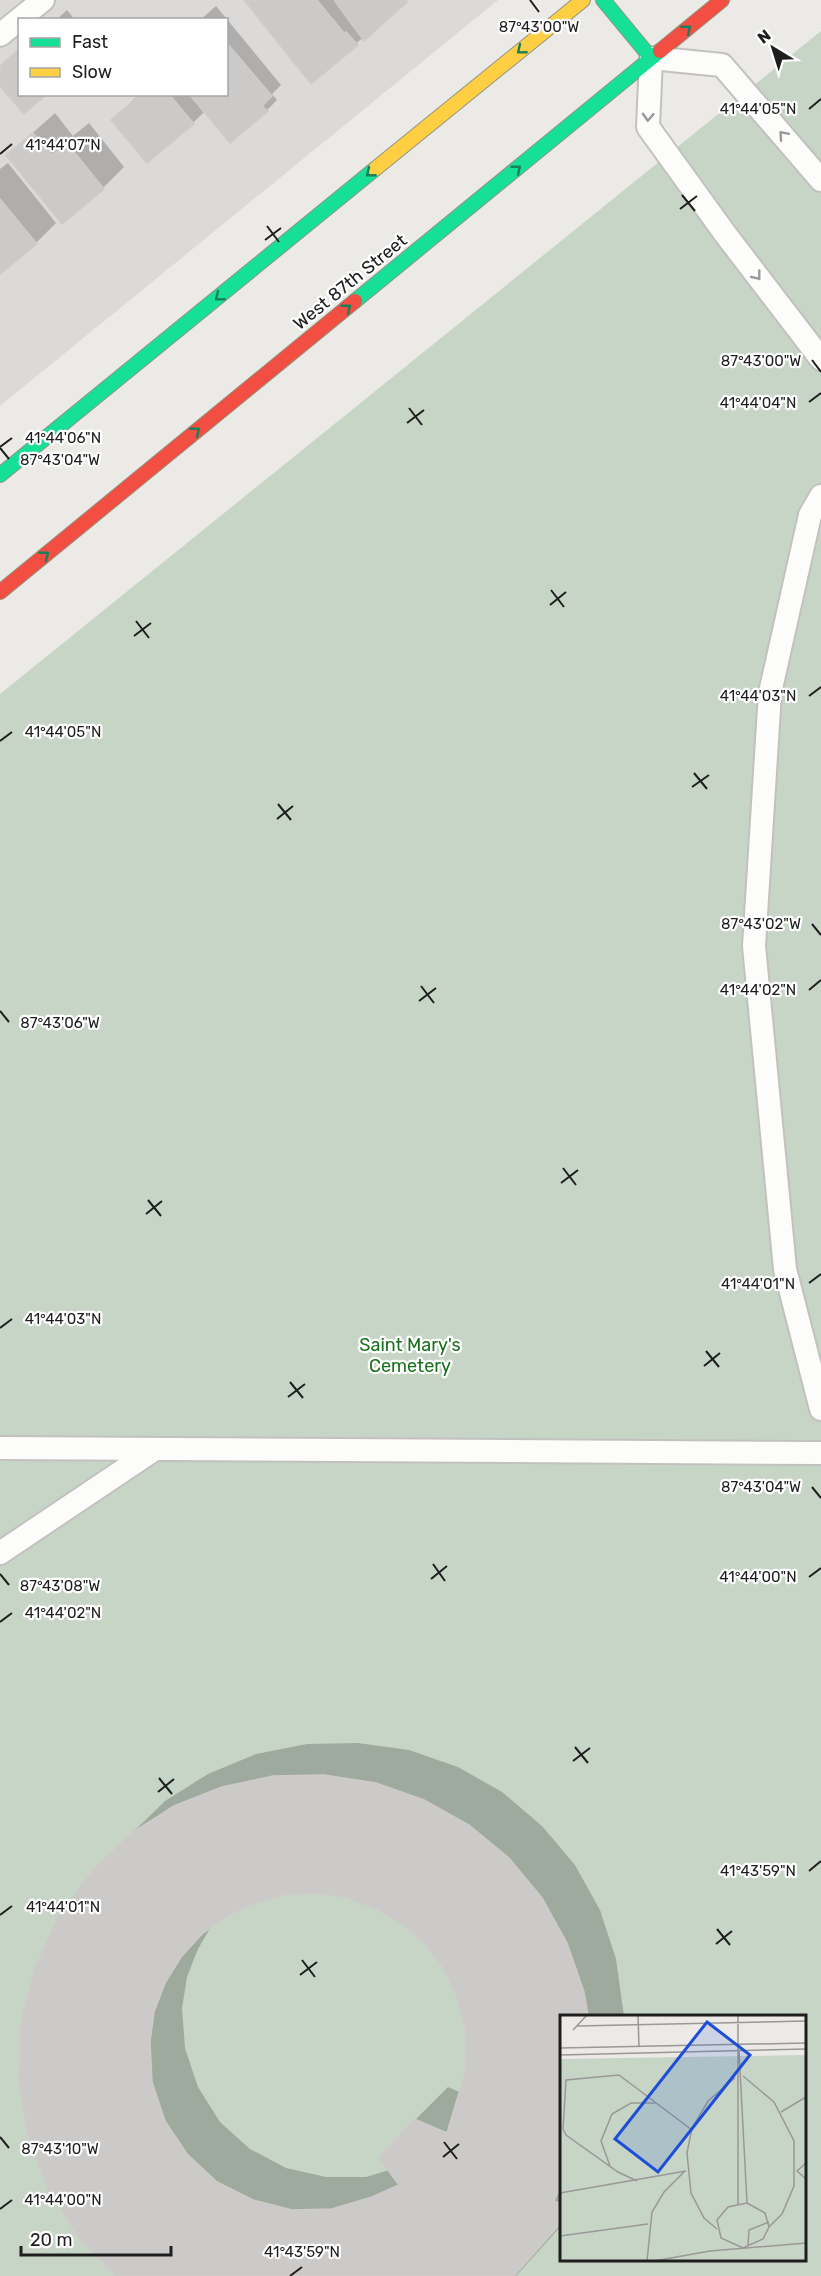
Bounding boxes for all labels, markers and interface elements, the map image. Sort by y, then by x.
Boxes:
legend [18,18,228,96]
text: 87°43'00"W [499,18,579,36]
north arrow [743,18,803,78]
one-way arrow [680,26,691,37]
text: N [754,26,774,48]
text: Fast [72,31,108,53]
one-way arrow [517,43,528,54]
text: Slow [72,61,112,83]
text: 41°44'05"N [720,100,796,118]
one-way arrow [642,112,655,121]
one-way arrow [779,132,790,142]
text: 41°44'07"N [25,136,101,154]
one-way arrow [510,165,521,176]
one-way arrow [366,166,377,177]
street label: West 87th Street [289,229,411,335]
one-way arrow [749,269,760,280]
one-way arrow [215,289,226,300]
one-way arrow [340,304,351,315]
text: 87°43'00"W [721,352,801,370]
text: 41°44'04"N [720,394,796,412]
one-way arrow [189,428,200,439]
text: 41°44'06"N [25,429,101,447]
text: 87°43'04"W [20,451,100,469]
one-way arrow [38,551,49,562]
text: 41°44'03"N [720,687,796,705]
text: 41°44'05"N [25,723,101,741]
text: 87°43'02"W [721,915,801,933]
text: 41°44'02"N [720,981,796,999]
text: 87°43'06"W [20,1014,100,1032]
text: 41°44'01"N [721,1275,795,1293]
text: 41°44'03"N [25,1310,101,1328]
park label: Saint Mary's Cemetery [359,1334,461,1377]
text: 87°43'04"W [721,1478,801,1496]
text: 41°44'00"N [719,1568,797,1586]
text: 87°43'08"W [20,1577,100,1595]
text: 41°44'02"N [25,1604,101,1622]
text: 41°43'59"N [720,1862,796,1880]
text: 41°44'01"N [26,1898,100,1916]
inset map [560,2015,806,2261]
text: 87°43'10"W [21,2140,99,2158]
text: 41°44'00"N [24,2191,102,2209]
scale bar [21,2219,171,2257]
text: 20 m [30,2229,72,2251]
text: 41°43'59"N [264,2243,340,2261]

